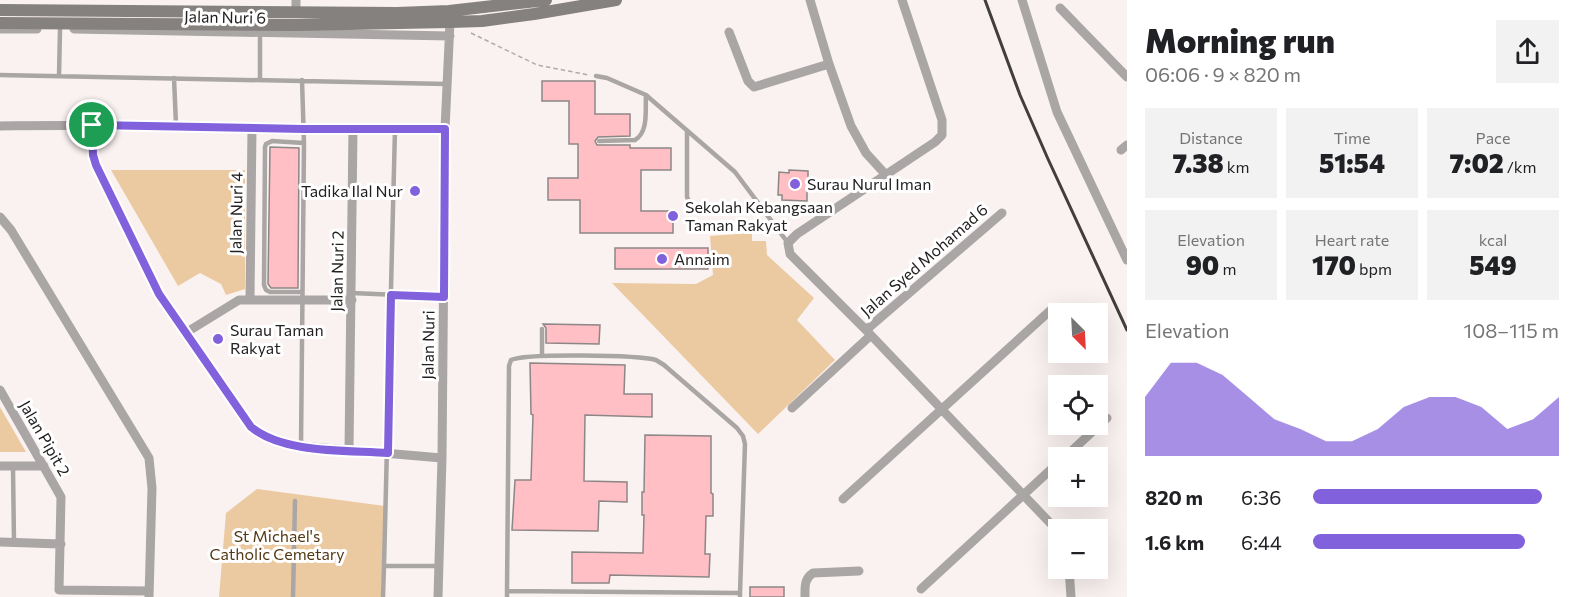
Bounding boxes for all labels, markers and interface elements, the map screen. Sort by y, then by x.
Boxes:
street label: Jalan Nuri 6 [184,6,266,27]
text: Morning run [1145,19,1335,60]
button: share [1496,20,1559,83]
text: 06:06 · 9 × 820 m [1145,62,1301,86]
pin [66,99,117,150]
icon: arrive [75,108,108,141]
text: Distance [1179,128,1243,147]
text: Time [1334,128,1370,147]
text: Pace [1476,128,1510,147]
text: 7.38 [1173,147,1224,178]
text: 51:54 [1319,147,1385,178]
text: 7:02 [1450,147,1504,178]
text: km [1224,157,1249,176]
text: /km [1504,157,1536,176]
street label: Jalan Nuri 4 [225,172,246,254]
place label: Surau Nurul Iman [807,174,931,193]
marker: Surau Nurul Iman [788,177,802,191]
place label: Tadika Ilal Nur [301,181,404,200]
marker: Tadika Ilal Nur [408,184,422,198]
place label: Sekolah Kebangsaan Taman Rakyat [685,197,833,234]
street label: Jalan Syed Mohamad 6 [856,199,991,320]
marker: Sekolah Kebangsaan Taman Rakyat [666,209,680,223]
street label: Jalan Nuri 2 [326,230,347,312]
text: Elevation [1177,230,1245,249]
text: Heart rate [1315,230,1389,249]
text: kcal [1479,230,1507,249]
place label: Annaim [674,249,730,268]
text: 90 [1186,249,1219,280]
text: 170 [1312,249,1356,280]
text: 549 [1469,249,1517,280]
marker: Annaim [655,252,669,266]
text: m [1219,259,1236,278]
text: bpm [1356,259,1392,278]
north arrow [1048,303,1108,363]
map controls [1048,303,1108,579]
street label: Jalan Nuri [417,310,438,380]
text: Elevation [1145,318,1230,342]
text: 108–115 m [1464,318,1559,342]
place label: Surau Taman Rakyat [230,320,324,357]
marker: Surau Taman Rakyat [211,332,225,346]
button: locate [1048,375,1108,435]
street label: Jalan Pipit 2 [16,397,75,479]
button: + [1048,447,1108,507]
text: 820 m [1145,485,1203,509]
text: 6:36 [1241,485,1281,509]
button: − [1048,519,1108,579]
park label: St Michael's Catholic Cemetary [209,526,345,563]
text: 1.6 km [1145,530,1204,554]
text: 6:44 [1241,530,1282,554]

